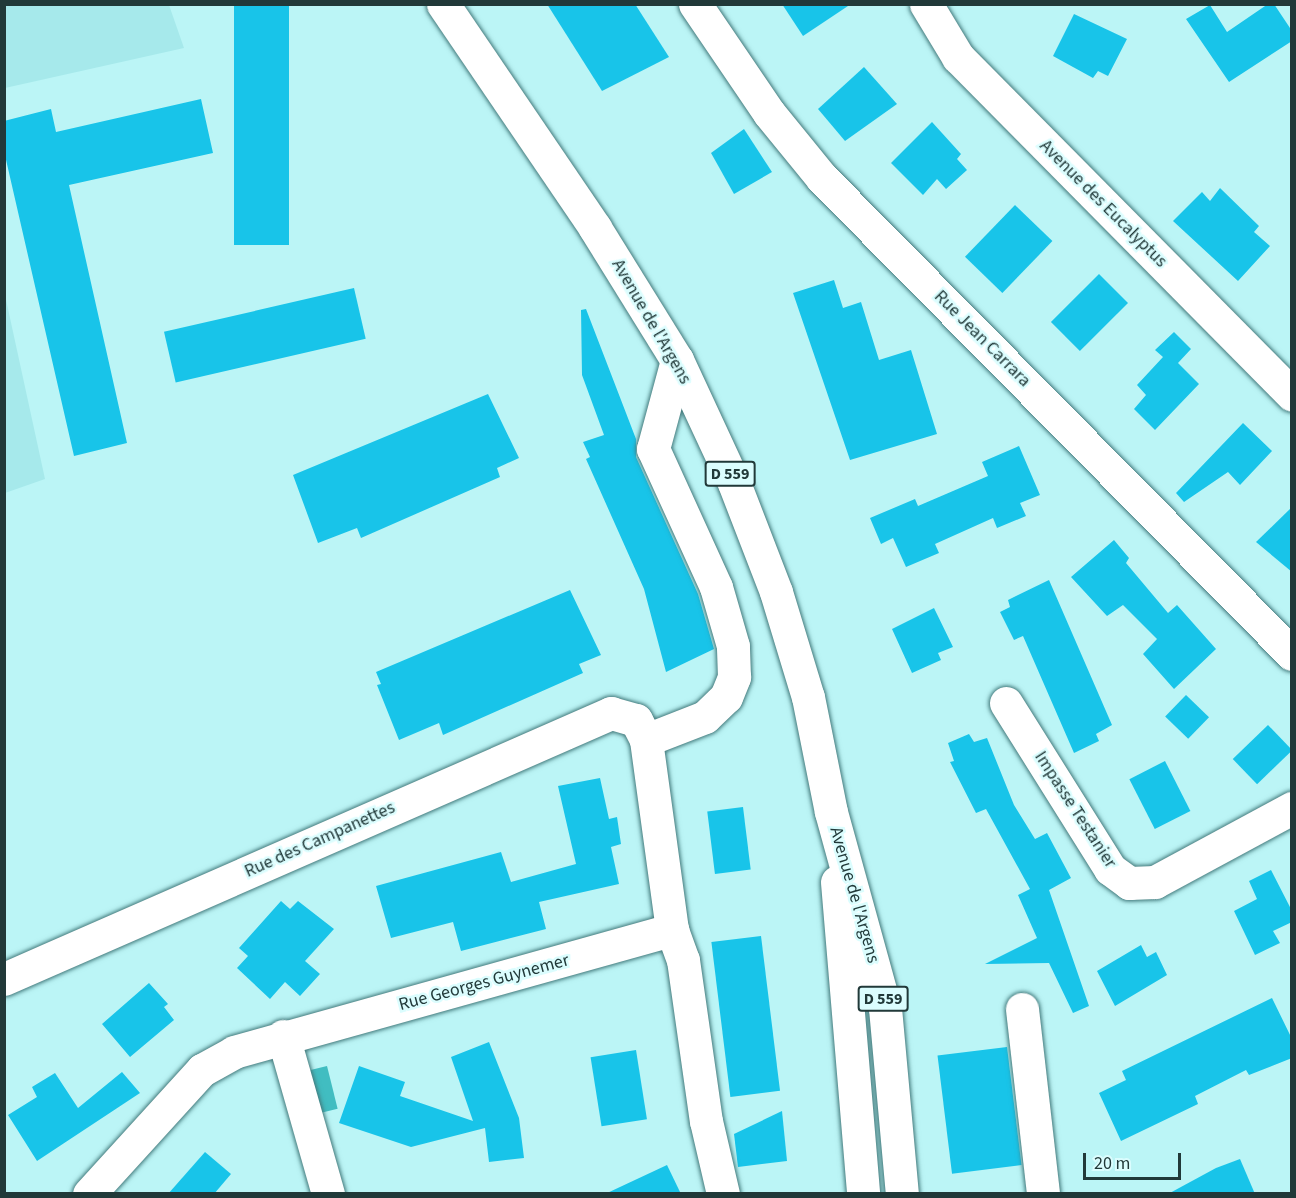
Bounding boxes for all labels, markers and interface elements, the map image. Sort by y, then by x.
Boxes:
street label: Avenue des Eucalyptus [1035,136,1171,272]
street label: Avenue de l'Argens [606,256,696,388]
street label: Rue Jean Carrara [929,286,1035,392]
road number: D 559 [704,461,756,487]
street label: Impasse Testanier [1029,748,1121,872]
street label: Rue des Campanettes [241,797,399,883]
street label: Avenue de l'Argens [824,824,884,966]
street label: Rue Georges Guynemer [396,950,572,1016]
road number: D 559 [858,986,908,1012]
scale bar [1086,1141,1184,1179]
text: 20 m [1094,1151,1130,1176]

